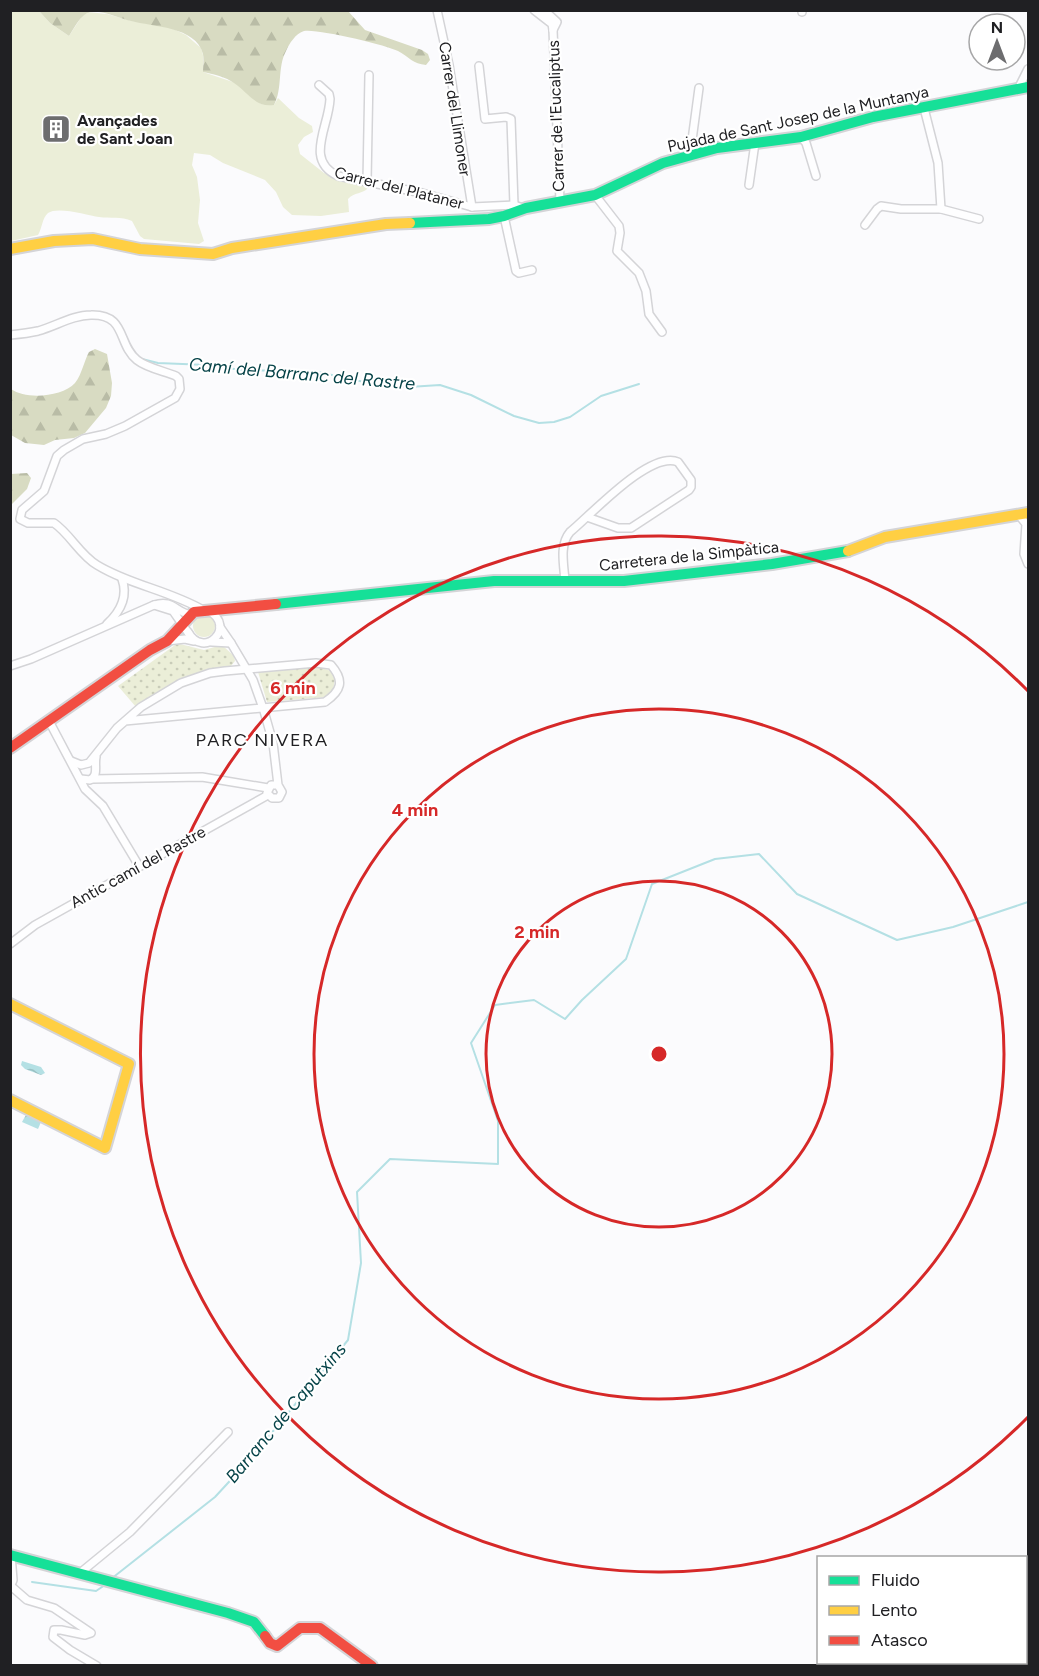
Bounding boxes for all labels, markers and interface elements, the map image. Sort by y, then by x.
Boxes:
north arrow [967,12,1027,72]
text: N [991,18,1003,37]
street label: Carrer del Llimoner [435,40,475,178]
street label: Carrer de l'Eucaliptus [544,40,568,192]
street label: Pujada de Sant Josep de la Muntanya [666,82,930,156]
place label: Avançades de Sant Joan [77,111,173,148]
building icon: Avançades de Sant Joan [40,113,72,145]
street label: Carrer del Plataner [332,163,466,213]
water label: Camí del Barranc del Rastre [188,353,416,395]
street label: Carretera de la Simpàtica [598,537,780,575]
text: 6 min [270,677,316,699]
district label: PARC NIVERA [195,729,329,751]
text: 4 min [392,799,438,821]
street label: Antic camí del Rastre [67,822,209,912]
text: 2 min [514,921,560,943]
centre of rings [649,1044,669,1064]
water label: Barranc de Caputxins [221,1338,351,1487]
legend [817,1556,1027,1664]
text: Fluido [871,1569,920,1591]
text: Lento [871,1599,917,1621]
text: Atasco [871,1629,928,1651]

